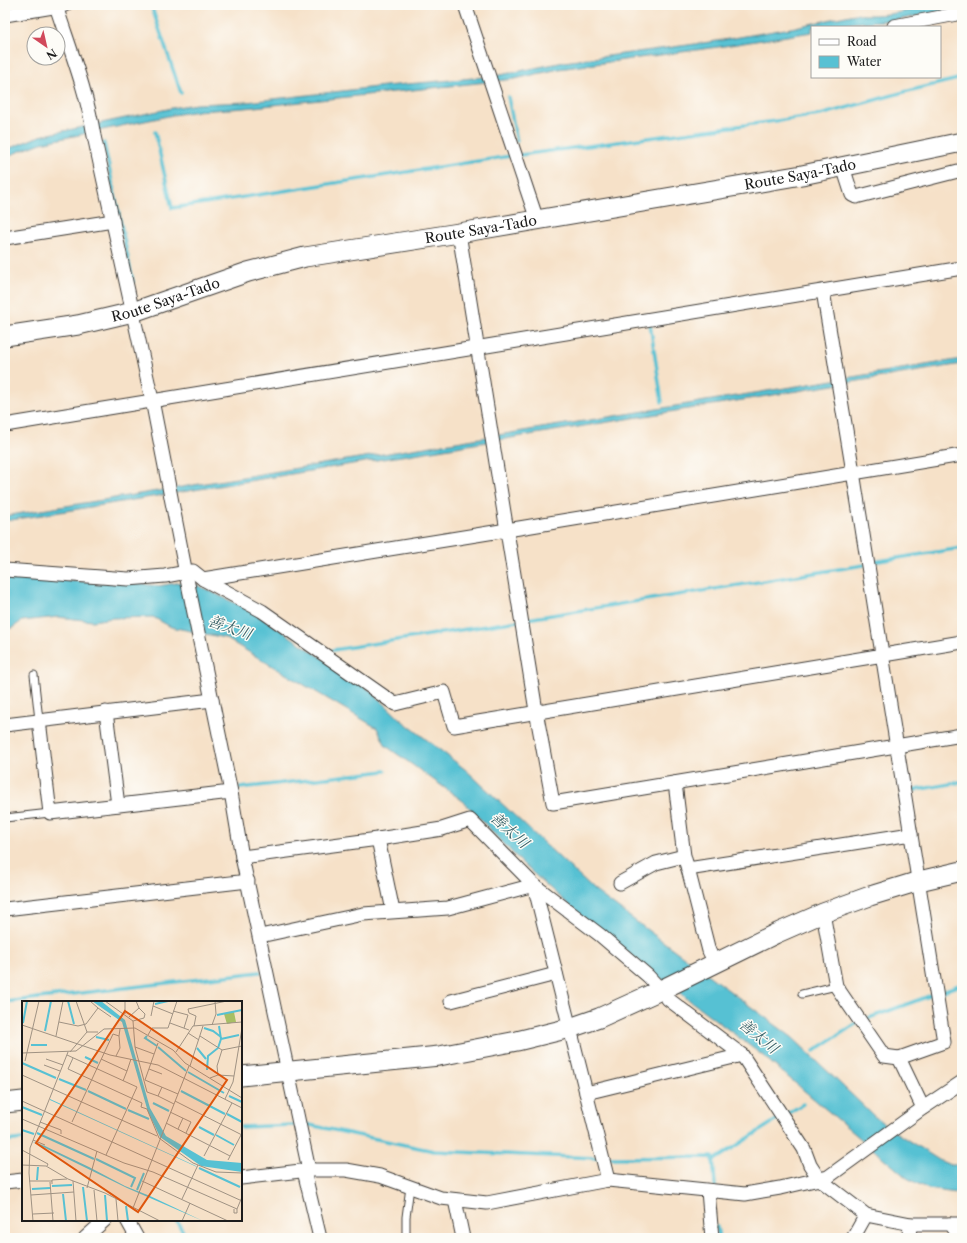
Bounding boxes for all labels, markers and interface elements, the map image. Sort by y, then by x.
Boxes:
north arrow [26,26,66,66]
legend [811,26,941,78]
text: Road [847,34,877,49]
text: N [43,46,59,63]
text: Water [846,54,881,69]
street label: Route Saya-Tado [743,155,857,194]
street label: Route Saya-Tado [424,211,538,247]
street label: Route Saya-Tado [110,274,222,326]
water label: 善太川 [206,611,256,644]
water label: 善太川 [487,808,535,853]
inset map [22,1001,242,1221]
water label: 善太川 [736,1014,784,1059]

